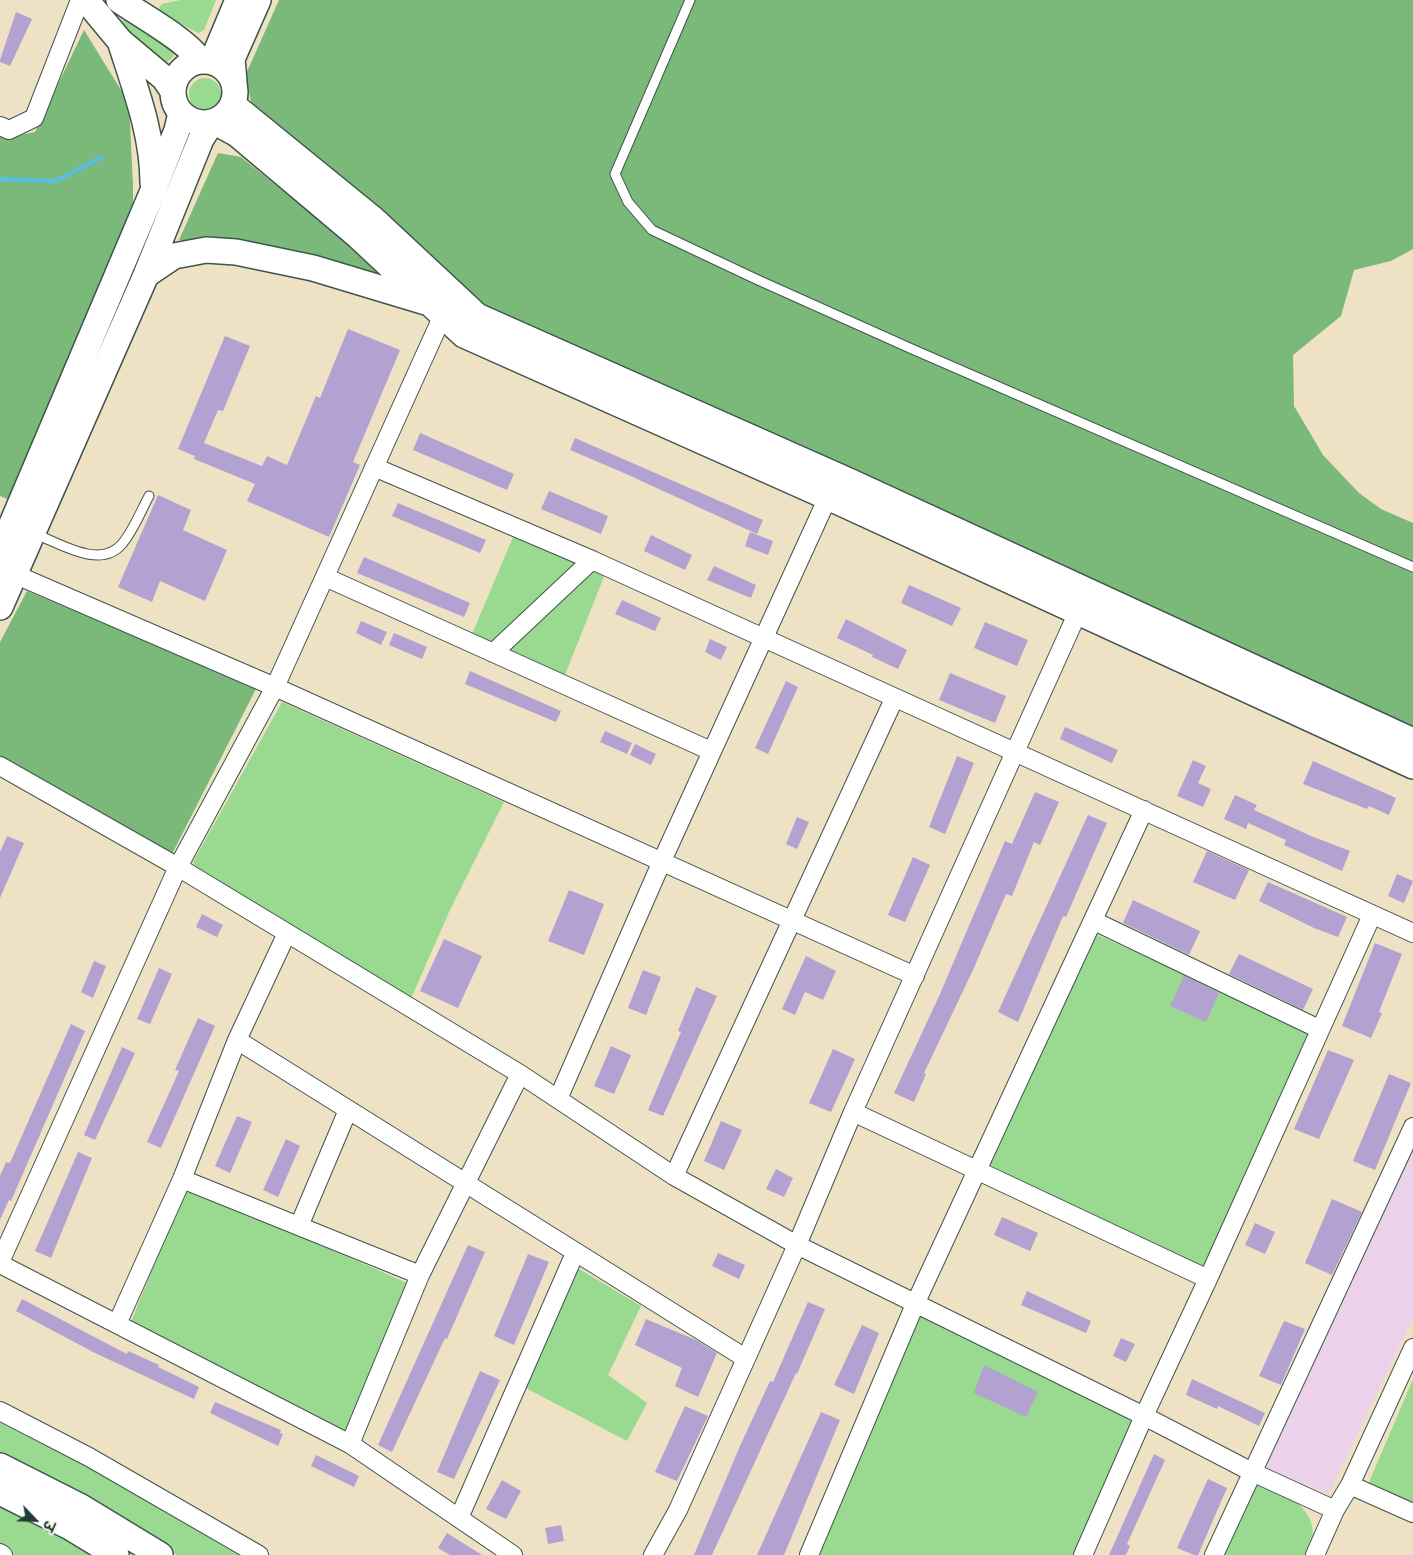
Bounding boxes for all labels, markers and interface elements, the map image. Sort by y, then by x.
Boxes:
north arrow [10,1495,60,1545]
text: उ [39,1518,59,1534]

